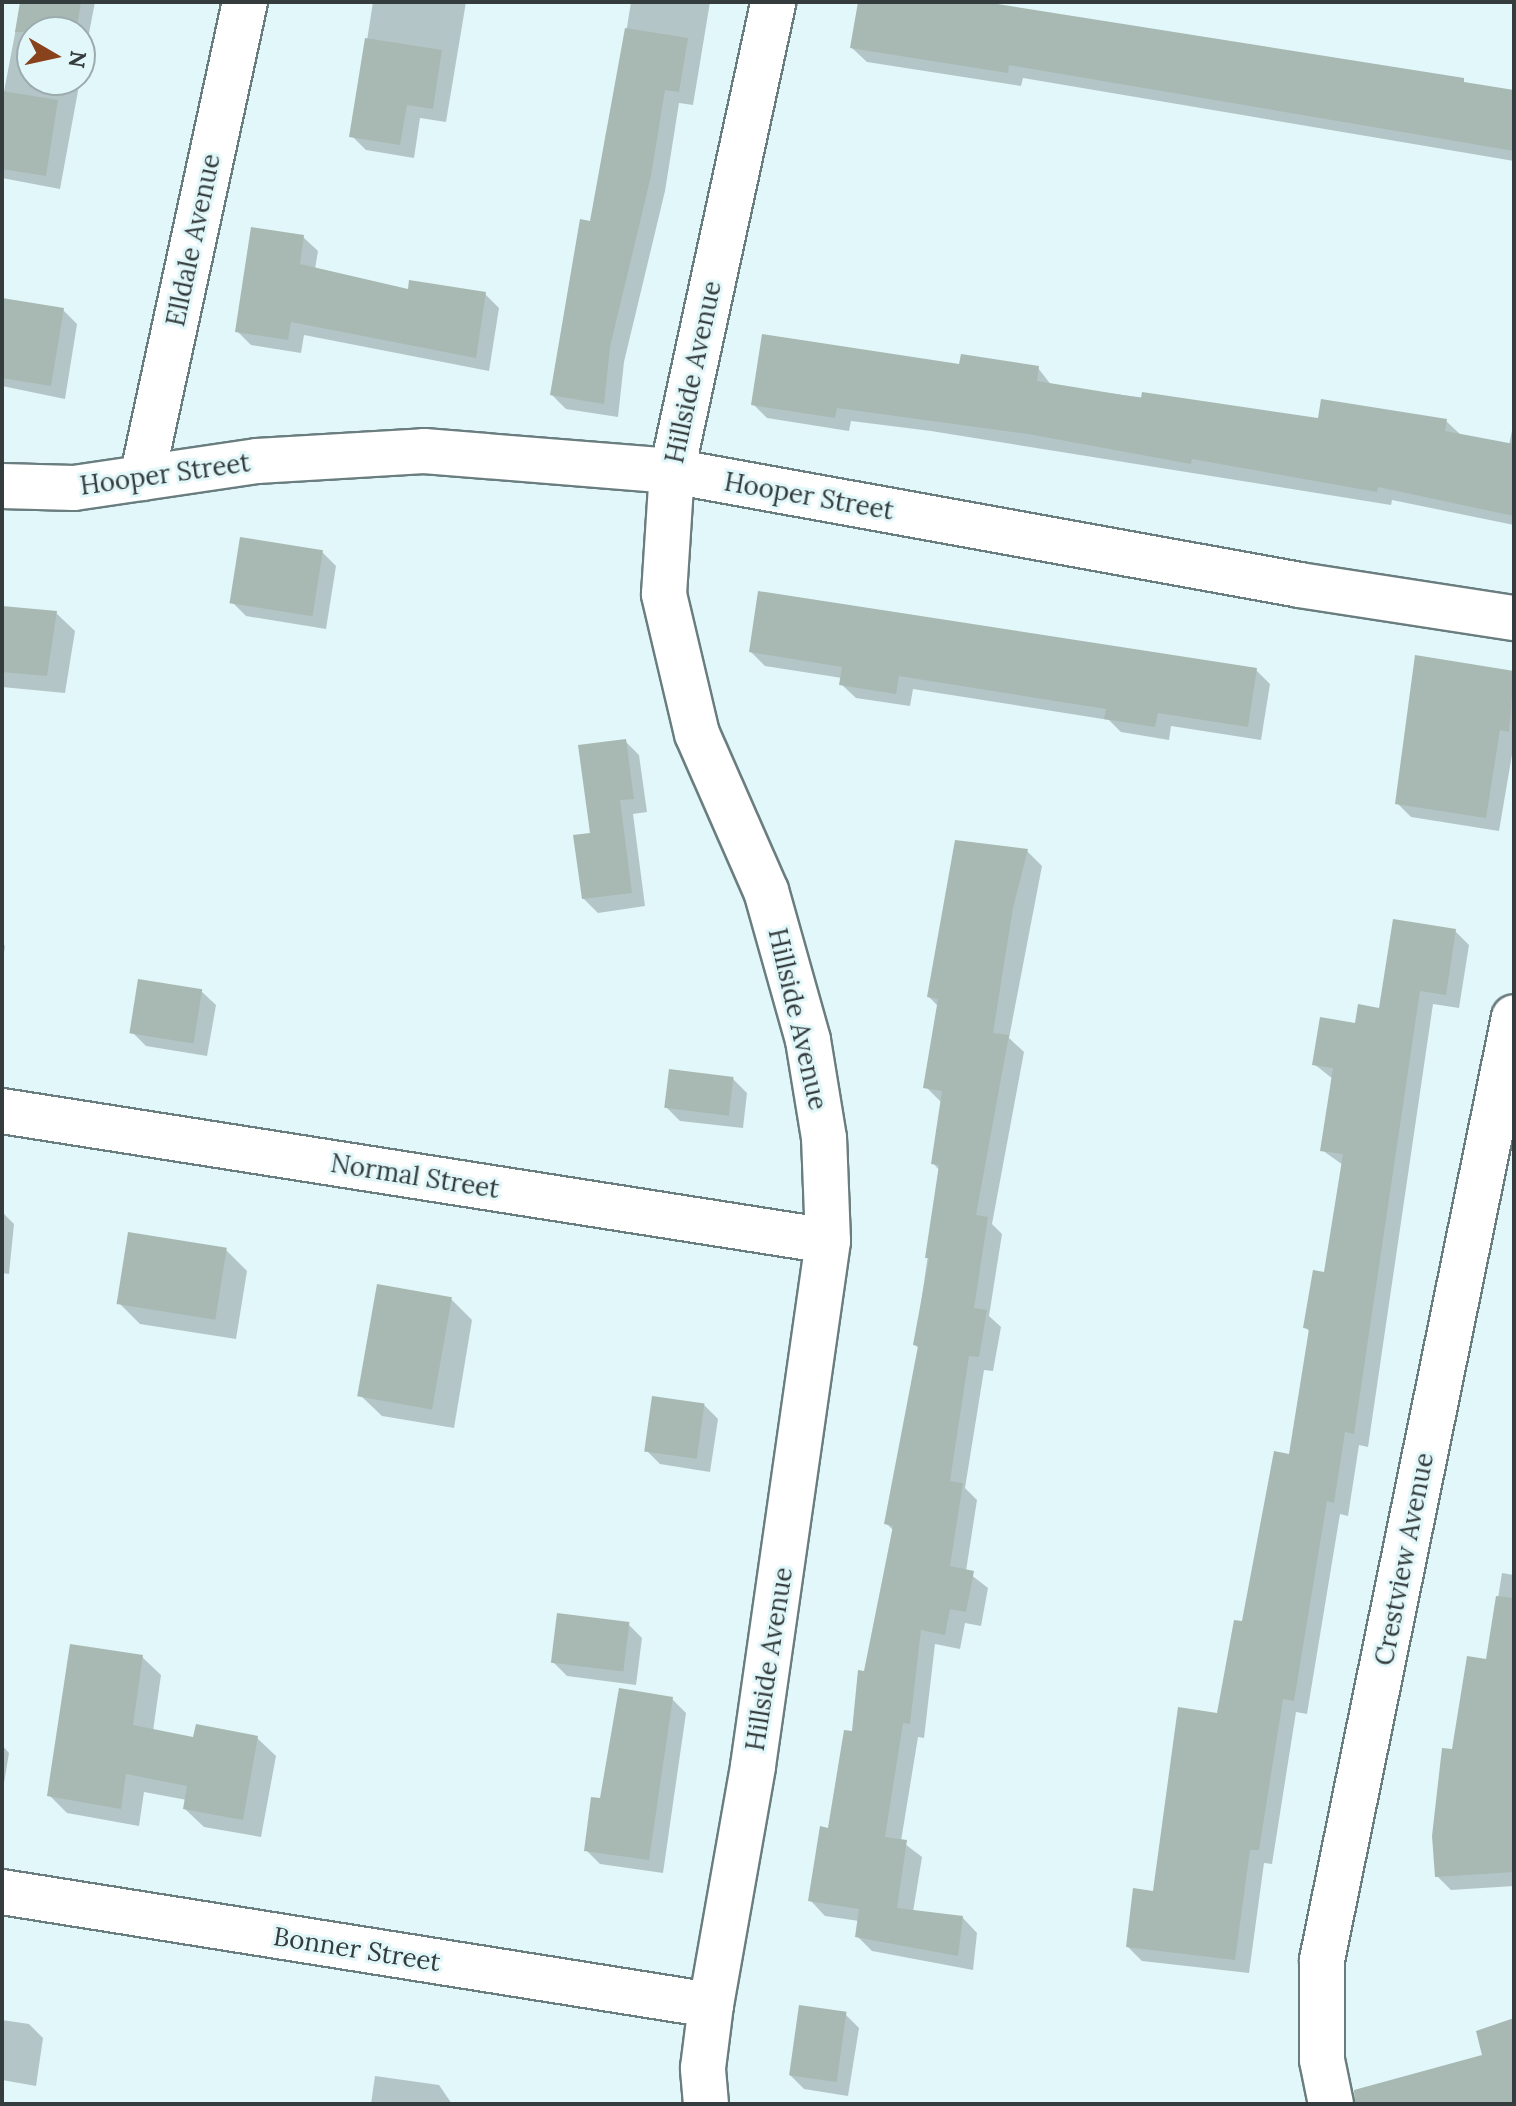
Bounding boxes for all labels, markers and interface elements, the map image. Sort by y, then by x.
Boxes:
north arrow [16,16,96,96]
text: N [63,49,93,70]
street label: Elldale Avenue [159,151,227,329]
street label: Hillside Avenue [658,278,728,466]
street label: Hooper Street [78,447,252,501]
street label: Hooper Street [722,466,896,526]
street label: Hillside Avenue [762,925,834,1113]
street label: Normal Street [328,1147,502,1205]
street label: Crestview Avenue [1368,1450,1440,1668]
street label: Hillside Avenue [739,1565,799,1753]
street label: Bonner Street [271,1920,443,1978]

